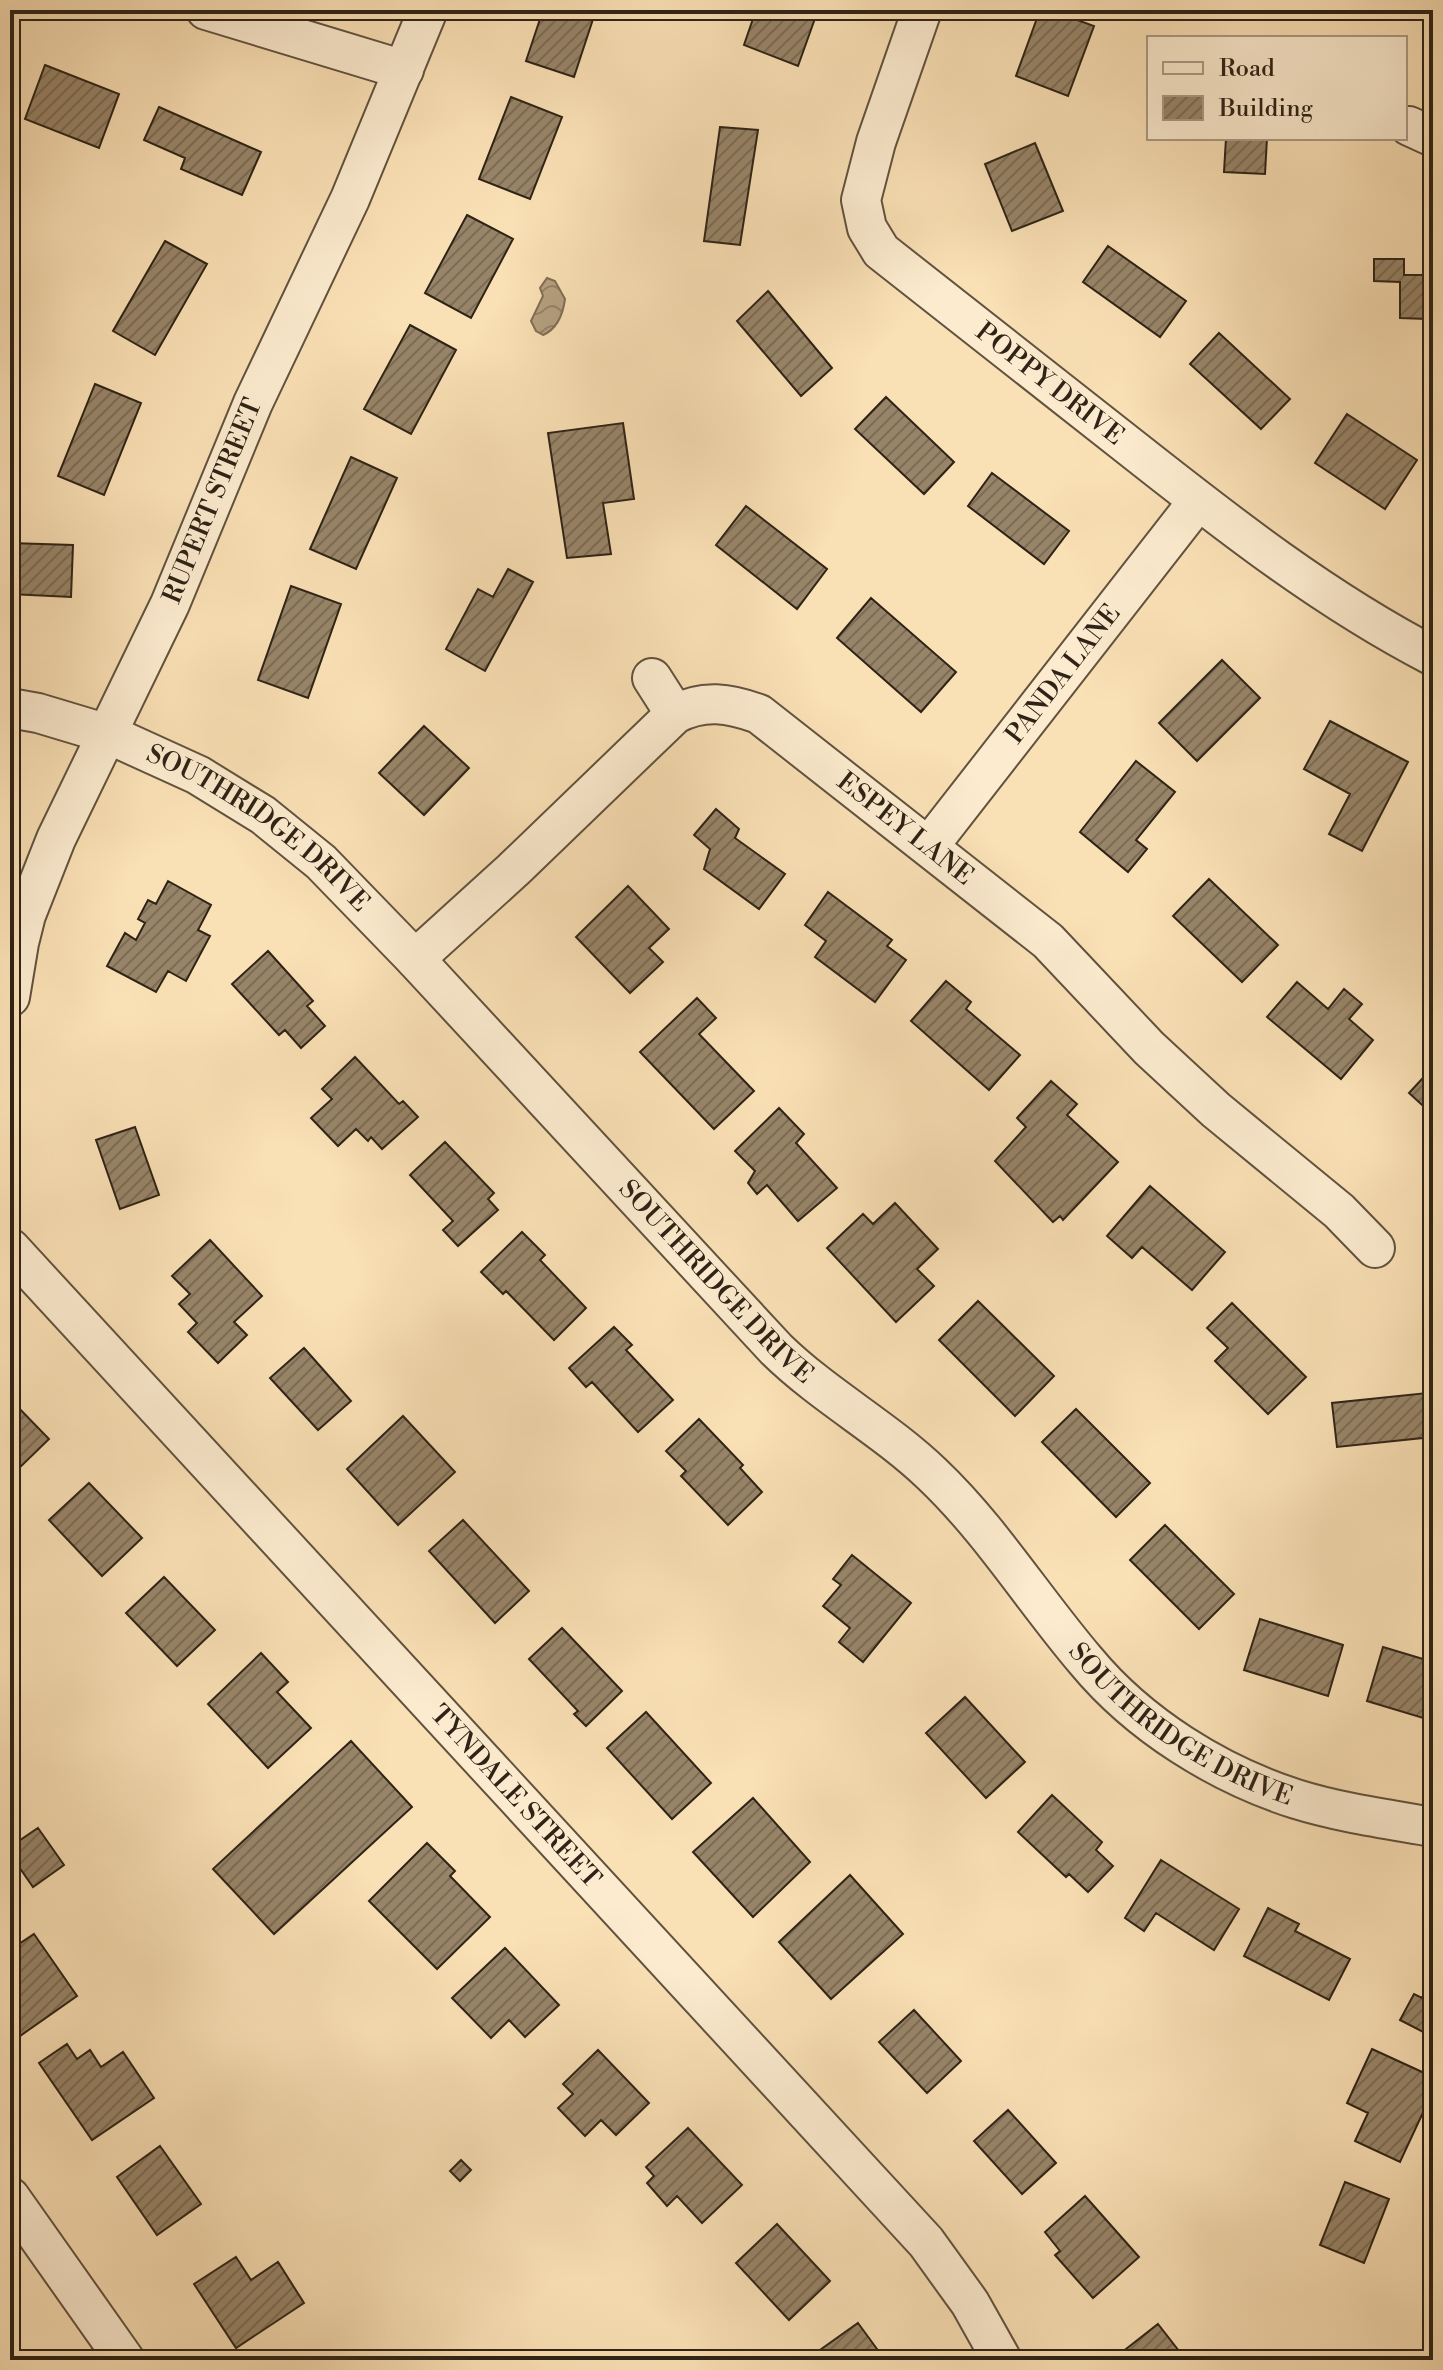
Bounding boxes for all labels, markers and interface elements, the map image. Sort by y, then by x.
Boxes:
legend [1147,36,1407,140]
text: Road [1219,54,1275,84]
text: Building [1218,94,1313,124]
street label: POPPY DRIVE [969,316,1130,452]
street label: RUPERT STREET [156,394,269,608]
street label: PANDA LANE [999,598,1127,750]
street label: SOUTHRIDGE DRIVE [142,738,376,918]
street label: ESPEY LANE [831,765,980,892]
street label: SOUTHRIDGE DRIVE [612,1174,820,1391]
street label: SOUTHRIDGE DRIVE [1062,1636,1297,1813]
street label: TYNDALE STREET [423,1699,608,1895]

